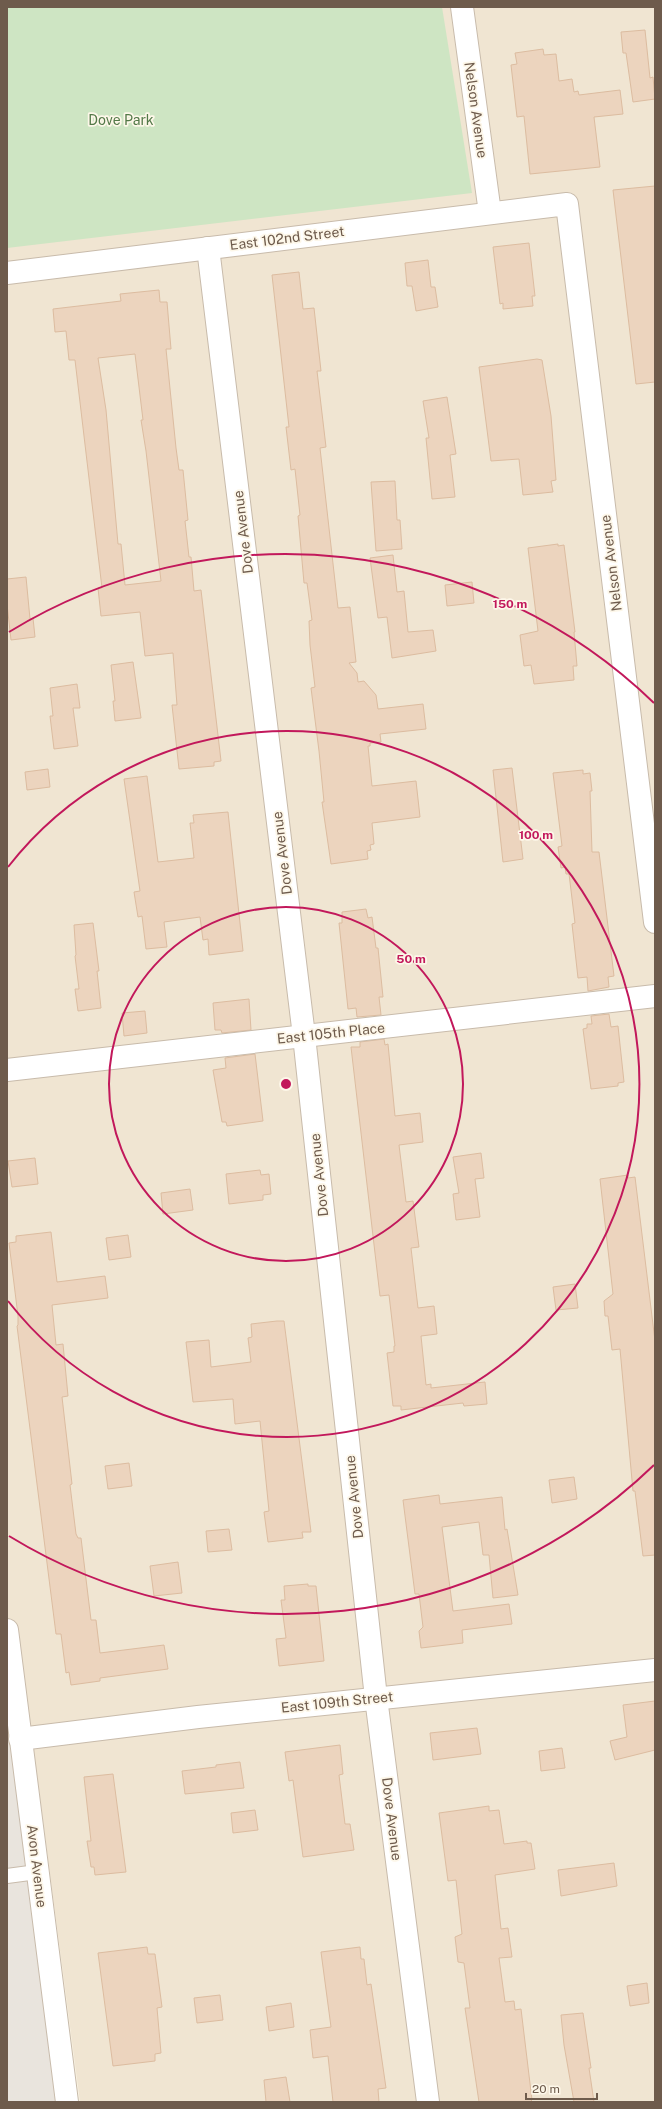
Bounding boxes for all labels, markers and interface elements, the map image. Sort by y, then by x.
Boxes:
street label: Nelson Avenue [461,61,491,159]
park label: Dove Park [88,112,154,128]
street label: East 102nd Street [229,223,345,253]
street label: Dove Avenue [230,489,256,575]
street label: Nelson Avenue [597,514,625,612]
text: 150 m [493,597,527,611]
street label: Dove Avenue [269,810,295,896]
text: 100 m [519,828,553,842]
text: 50 m [396,952,426,966]
street label: East 105th Place [276,1019,386,1047]
centre of rings [279,1077,293,1091]
street label: Dove Avenue [307,1132,331,1217]
street label: Dove Avenue [342,1454,366,1539]
street label: East 109th Street [280,1688,394,1716]
street label: Dove Avenue [379,1776,405,1862]
street label: Avon Avenue [24,1824,50,1908]
scale bar [526,2075,597,2101]
text: 20 m [532,2082,560,2096]

